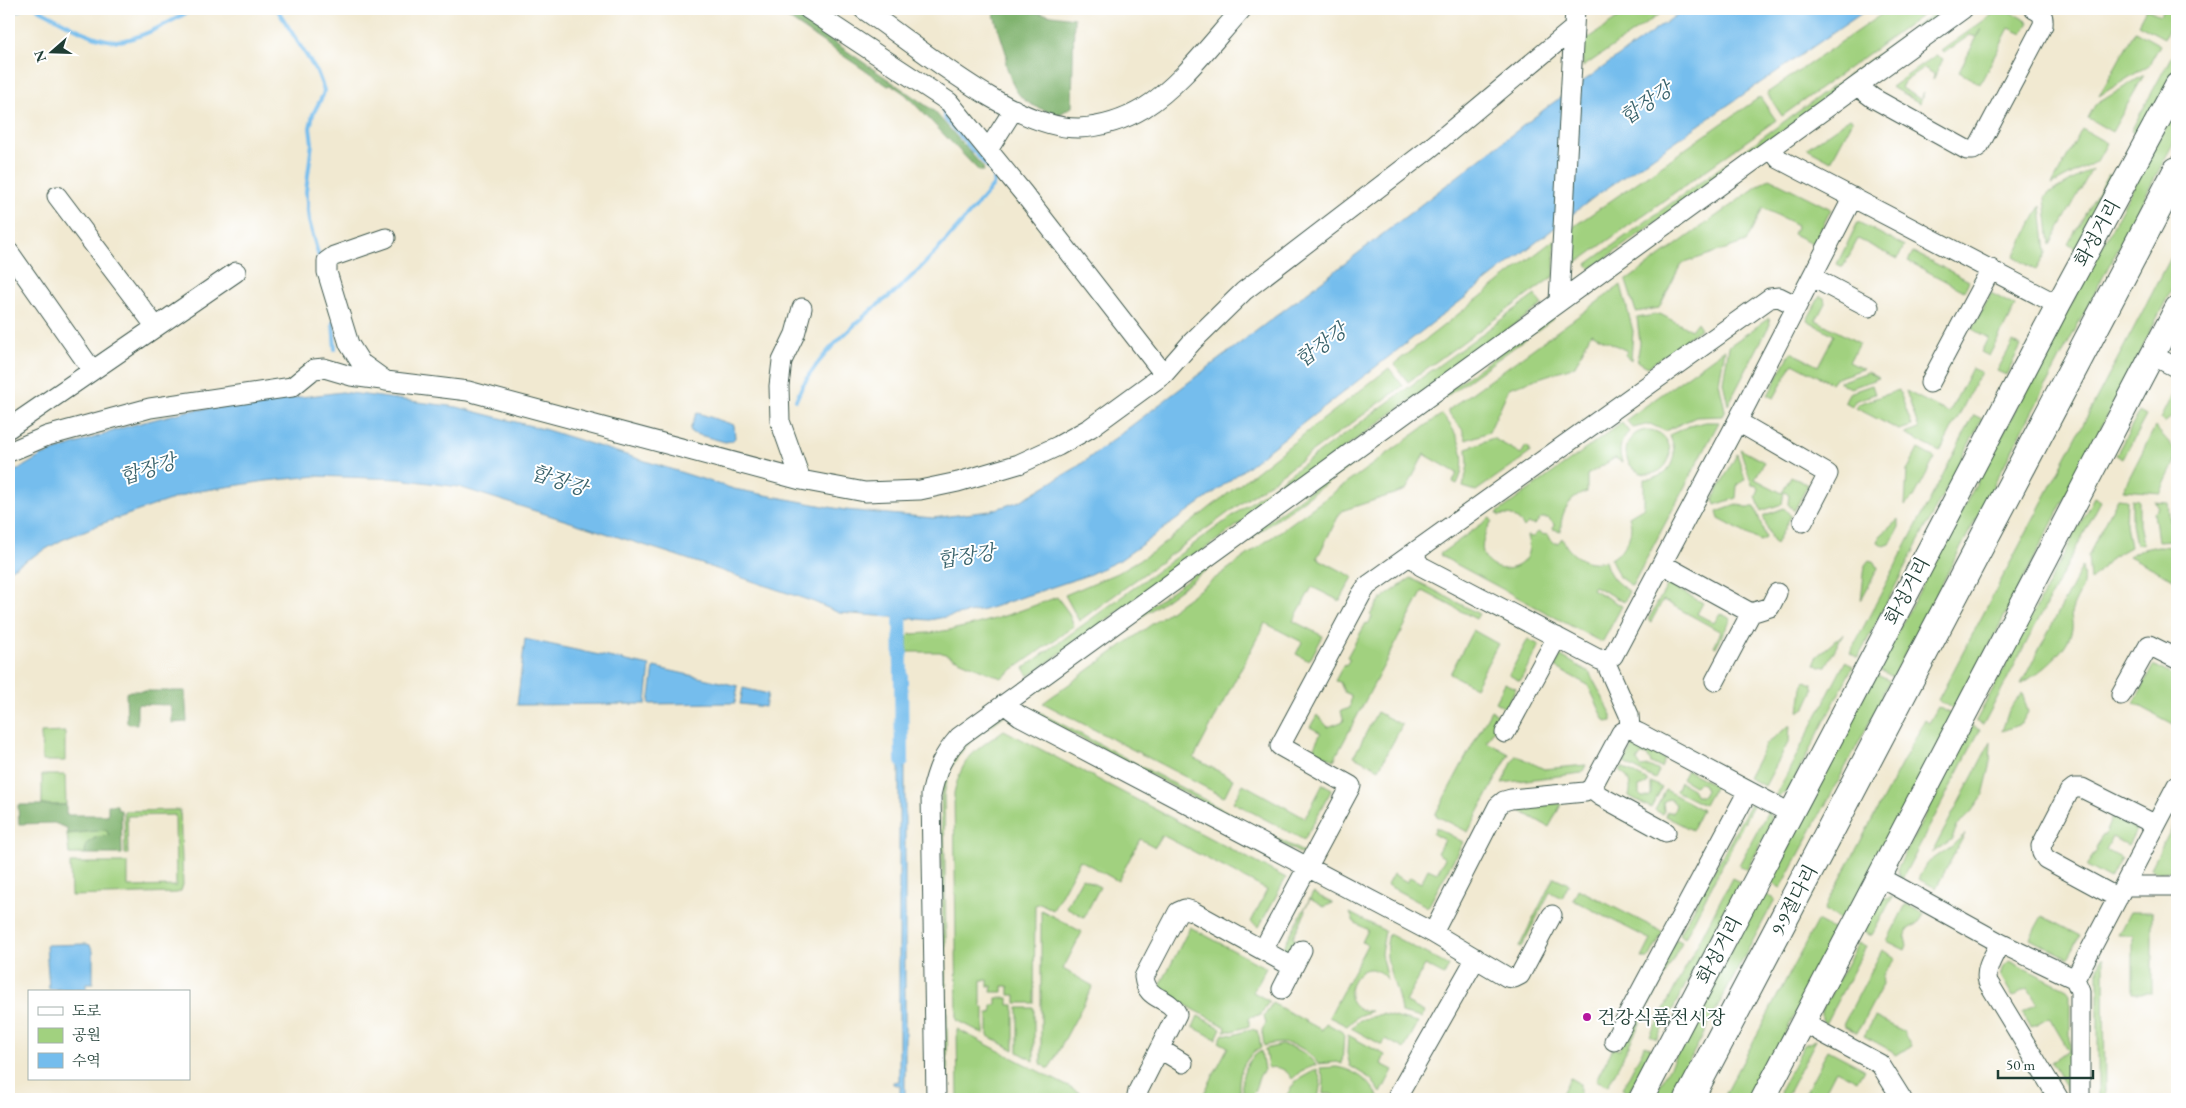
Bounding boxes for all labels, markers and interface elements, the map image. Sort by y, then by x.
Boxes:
north arrow [28,28,78,78]
text: N [29,47,50,65]
water label: 합장강 [1615,74,1679,130]
street label: 화성거리 [2068,195,2126,271]
water label: 합장강 [1290,316,1354,373]
water label: 합장강 [116,447,182,490]
water label: 합장강 [527,459,593,502]
water label: 합장강 [935,538,999,573]
street label: 화성거리 [1879,553,1935,629]
street label: 9·9절다리 [1765,860,1823,940]
street label: 화성거리 [1691,912,1747,988]
legend [28,990,190,1080]
text: 도로 [72,1001,101,1020]
place label: 건강식품전시장 [1597,1005,1726,1030]
marker: 건강식품전시장 [1581,1011,1593,1023]
text: 공원 [72,1025,101,1044]
scale bar [1998,1048,2094,1080]
text: 수역 [72,1051,101,1070]
text: 50 m [2006,1055,2035,1074]

